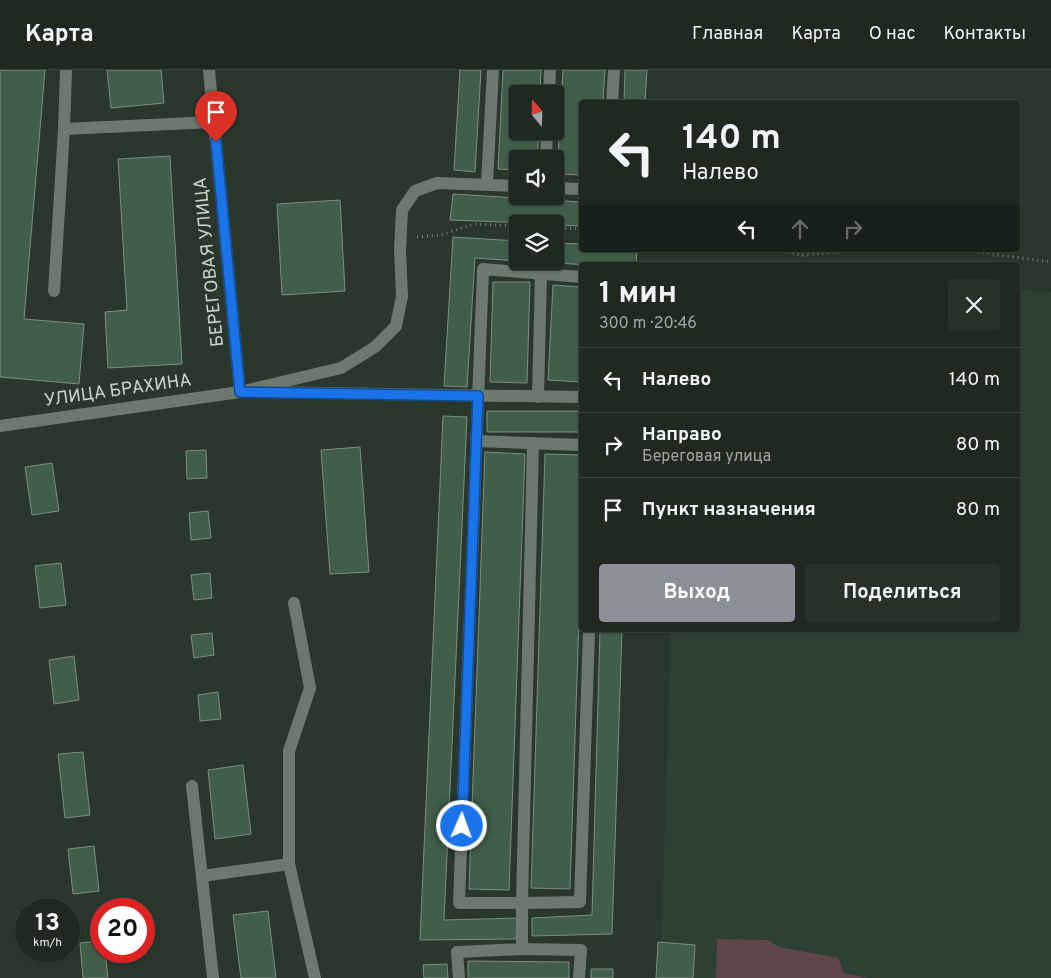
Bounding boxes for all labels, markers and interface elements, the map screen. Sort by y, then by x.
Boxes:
text: Карта [25,20,94,50]
text: Главная [692,23,763,46]
text: Карта [791,23,841,46]
text: О нас [869,23,915,46]
text: Контакты [943,23,1026,46]
north arrow [509,85,564,140]
map controls [509,85,564,270]
pin [195,91,237,142]
icon: arrive [202,98,230,126]
text: 140 m [682,117,781,161]
icon: left [599,120,664,185]
button: sound [509,150,564,205]
text: Налево [682,160,759,187]
street label: БЕРЕГОВАЯ УЛИЦА [190,176,230,348]
button: layers [509,215,564,270]
icon: left [733,215,761,243]
icon: ahead [786,215,814,243]
icon: right [839,215,867,243]
text: 1 мин [599,276,677,313]
button: close [948,279,1000,331]
text: 300 m · 20:46 [599,314,697,334]
icon: left [599,366,627,394]
text: Налево [642,368,711,392]
text: 140 m [949,368,1000,392]
street label: УЛИЦА БРАХИНА [43,369,193,413]
text: Направо [642,423,722,447]
icon: right [599,431,627,459]
text: 80 m [956,433,1000,457]
text: Береговая улица [642,447,771,467]
icon: arrive [599,496,627,524]
text: Пункт назначения [642,498,816,522]
text: 80 m [956,498,1000,522]
button: Выход [599,564,795,622]
button: Поделиться [805,564,1000,622]
position arrow [435,799,487,851]
speed limit sign: 20 [90,898,155,963]
text: 13 [35,908,60,940]
text: km/h [33,935,62,951]

